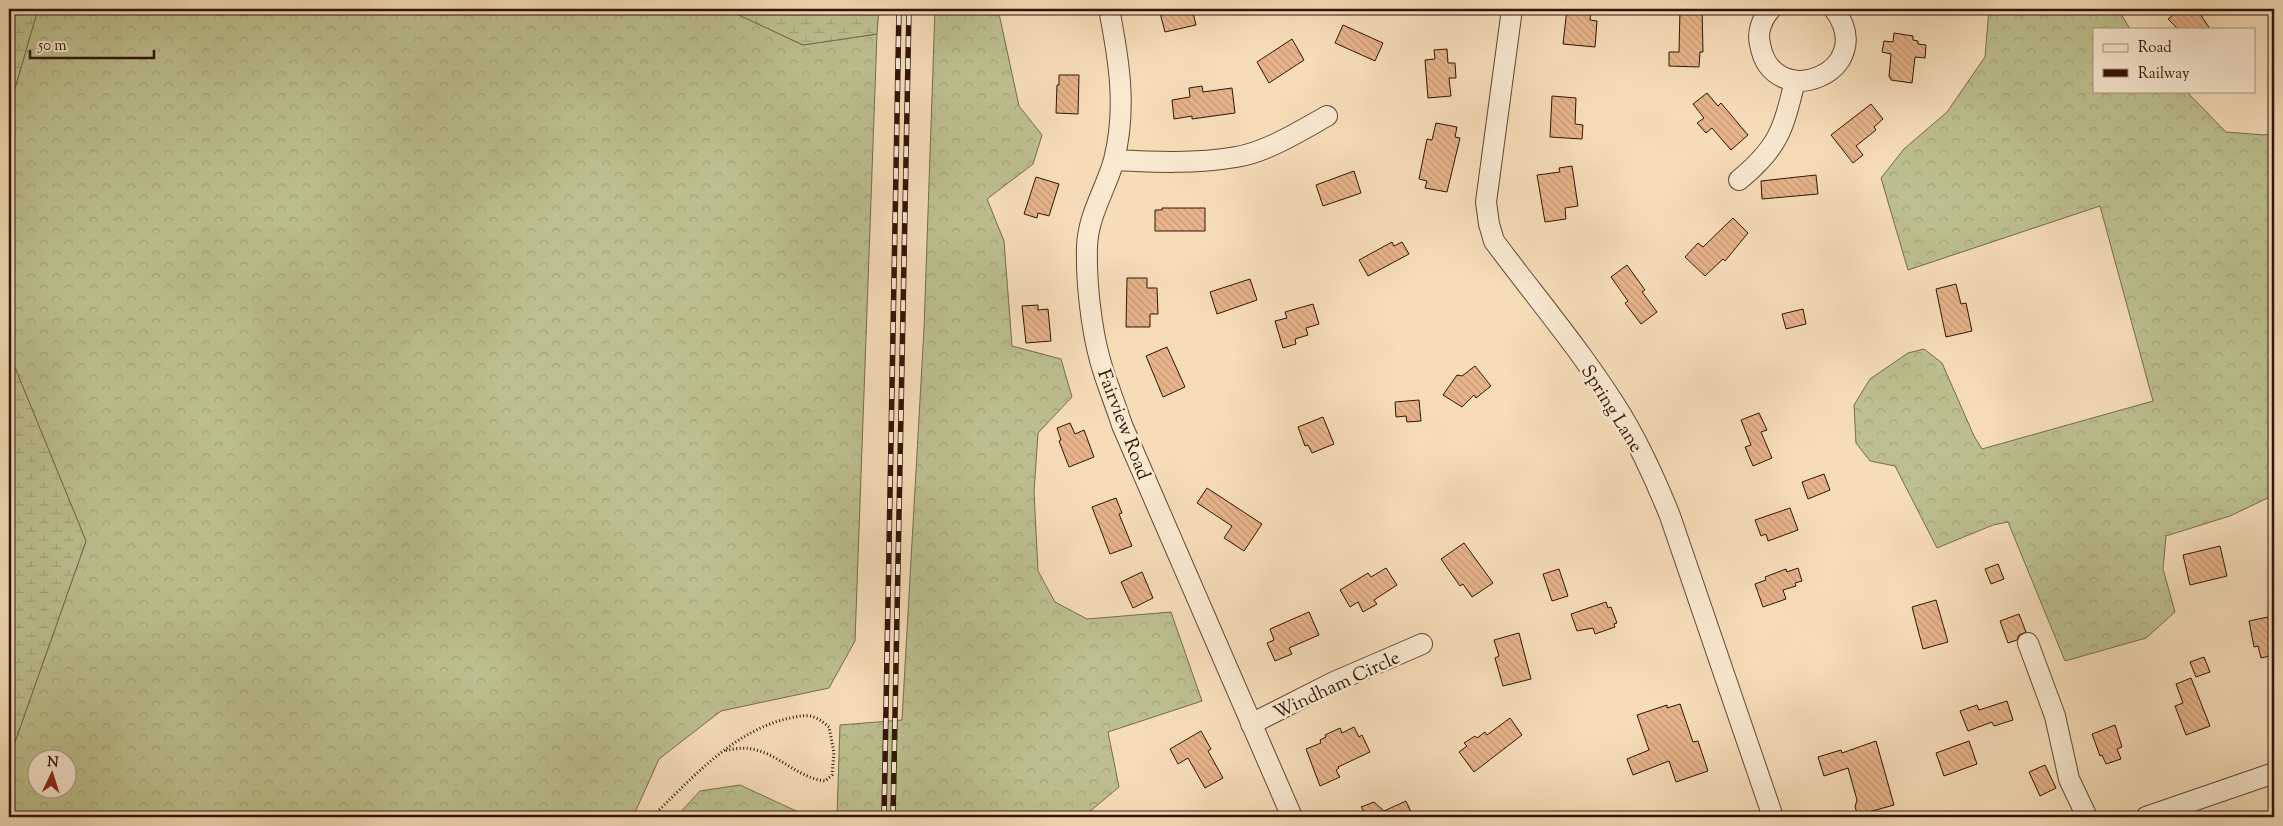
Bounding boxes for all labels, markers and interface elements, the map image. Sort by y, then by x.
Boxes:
scale bar [30,28,154,60]
legend [2093,28,2256,92]
text: 50 m [37,36,67,57]
text: Road [2138,38,2172,59]
text: Railway [2138,64,2190,85]
street label: Spring Lane [1573,360,1649,459]
street label: Fairview Road [1089,366,1156,484]
street label: Windham Circle [1269,645,1405,727]
north arrow [28,748,78,798]
text: N [46,753,59,773]

